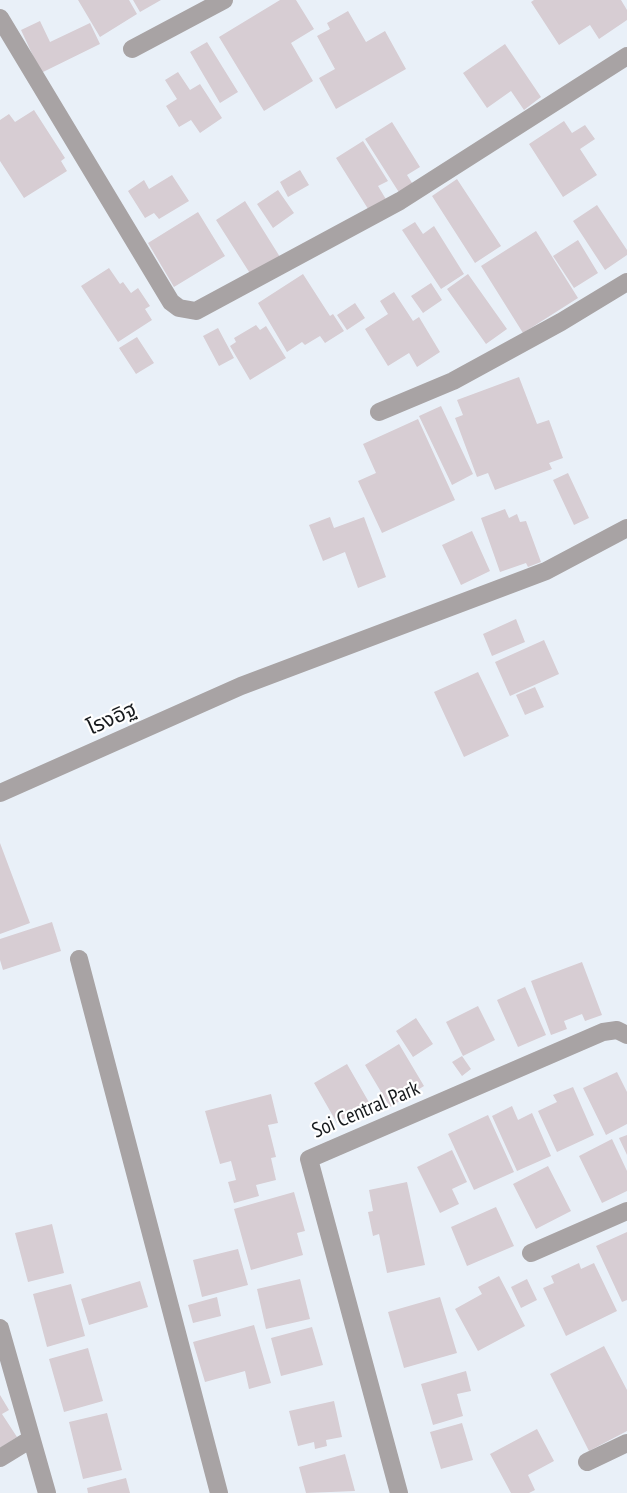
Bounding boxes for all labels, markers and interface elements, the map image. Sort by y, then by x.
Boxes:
street label: โรงอิฐ [83,697,141,741]
street label: Soi Central Park [308,1076,424,1144]

